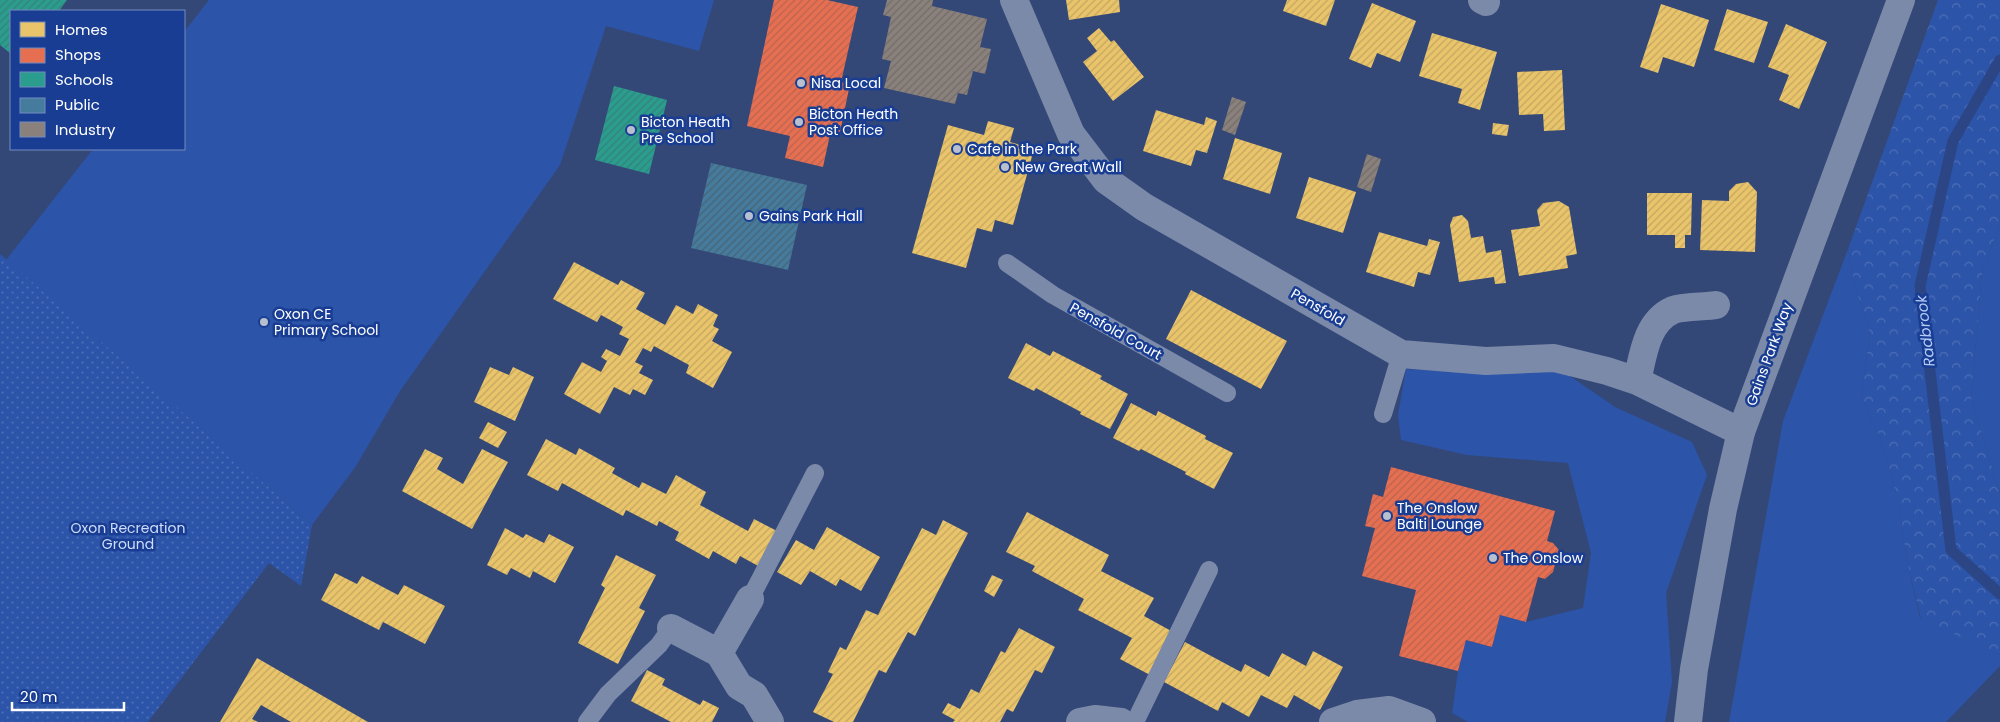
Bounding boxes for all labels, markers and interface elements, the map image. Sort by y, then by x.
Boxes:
legend [10,10,185,150]
text: Homes [55,19,108,40]
text: Shops [55,44,101,65]
text: Schools [55,69,113,90]
place label: Nisa Local [811,73,881,93]
marker: Nisa Local [795,77,807,89]
text: Public [55,94,100,115]
place label: Bicton Heath Post Office [809,104,898,140]
place label: Bicton Heath Pre School [641,112,730,148]
marker: Bicton Heath Post Office [793,116,805,128]
text: Industry [55,119,116,140]
marker: Bicton Heath Pre School [625,124,637,136]
place label: Cafe in the Park [967,139,1078,159]
marker: Cafe in the Park [951,143,963,155]
place label: New Great Wall [1015,157,1122,177]
marker: New Great Wall [999,161,1011,173]
place label: Gains Park Hall [759,206,863,226]
marker: Gains Park Hall [743,210,755,222]
street label: Pensfold [1287,283,1349,331]
water label: Radbrook [1910,293,1940,368]
street label: Pensfold Court [1066,297,1166,365]
street label: Gains Park Way [1741,299,1797,408]
place label: Oxon CE Primary School [274,304,379,340]
marker: Oxon CE Primary School [258,316,270,328]
place label: The Onslow Balti Lounge [1397,498,1482,534]
marker: The Onslow Balti Lounge [1381,510,1393,522]
park label: Oxon Recreation Ground [71,518,185,554]
place label: The Onslow [1503,548,1584,568]
marker: The Onslow [1487,552,1499,564]
scale bar [12,680,125,712]
text: 20 m [20,686,58,707]

